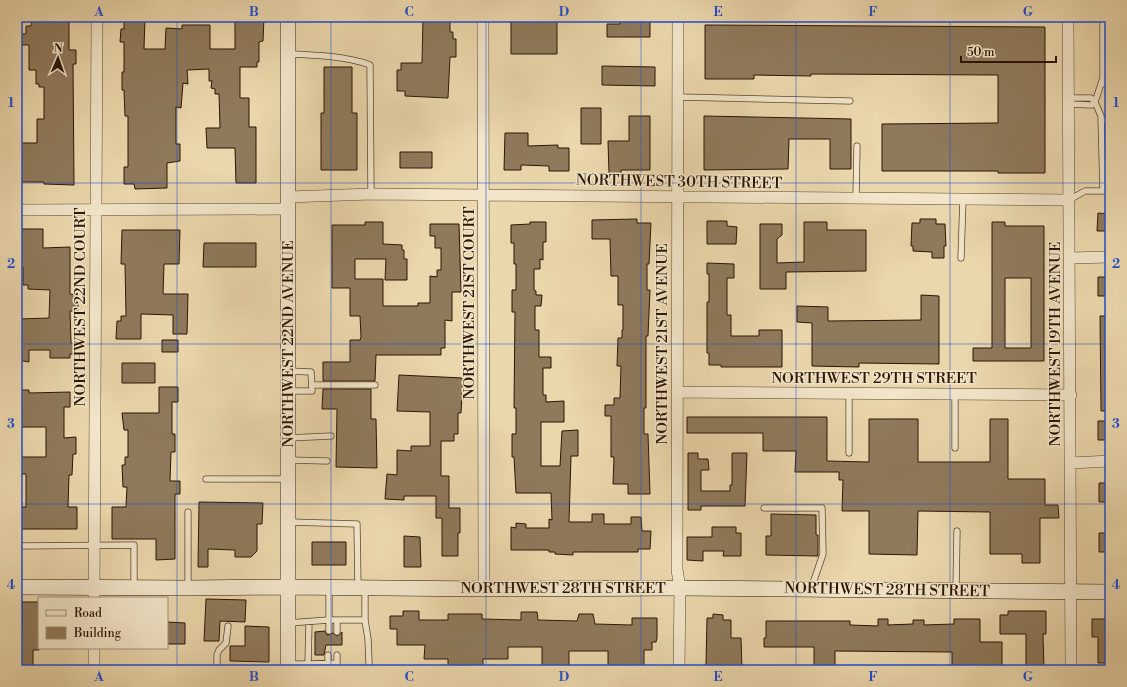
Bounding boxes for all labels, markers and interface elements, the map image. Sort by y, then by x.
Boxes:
text: A [93,4,104,20]
text: B [249,4,259,20]
text: C [404,4,414,20]
text: D [559,4,569,20]
text: E [713,4,723,20]
text: F [868,4,878,20]
text: G [1023,4,1034,20]
north arrow [38,38,78,78]
scale bar [961,38,1056,64]
text: N [54,42,63,56]
text: 50 m [967,45,995,60]
text: 1 [8,95,15,111]
text: 1 [1113,95,1120,111]
street label: NORTHWEST 30TH STREET [576,171,783,193]
street label: NORTHWEST 21ST COURT [460,206,479,400]
street label: NORTHWEST 22ND COURT [71,207,90,406]
street label: NORTHWEST 22ND AVENUE [279,240,298,448]
street label: NORTHWEST 19TH AVENUE [1046,242,1065,446]
street label: NORTHWEST 21ST AVENUE [653,243,672,445]
text: 2 [7,256,15,272]
text: 2 [1112,256,1120,272]
street label: NORTHWEST 29TH STREET [771,369,977,388]
text: 3 [7,416,15,432]
text: 3 [1112,416,1120,432]
text: 4 [7,577,16,593]
text: 4 [1112,577,1121,593]
street label: NORTHWEST 28TH STREET [460,579,666,598]
street label: NORTHWEST 28TH STREET [784,579,990,601]
legend [38,597,168,649]
text: Road [74,606,102,621]
text: Building [73,626,122,641]
text: A [93,669,104,685]
text: B [249,669,259,685]
text: C [404,669,414,685]
text: D [559,669,569,685]
text: E [713,669,723,685]
text: F [868,669,878,685]
text: G [1023,669,1034,685]

